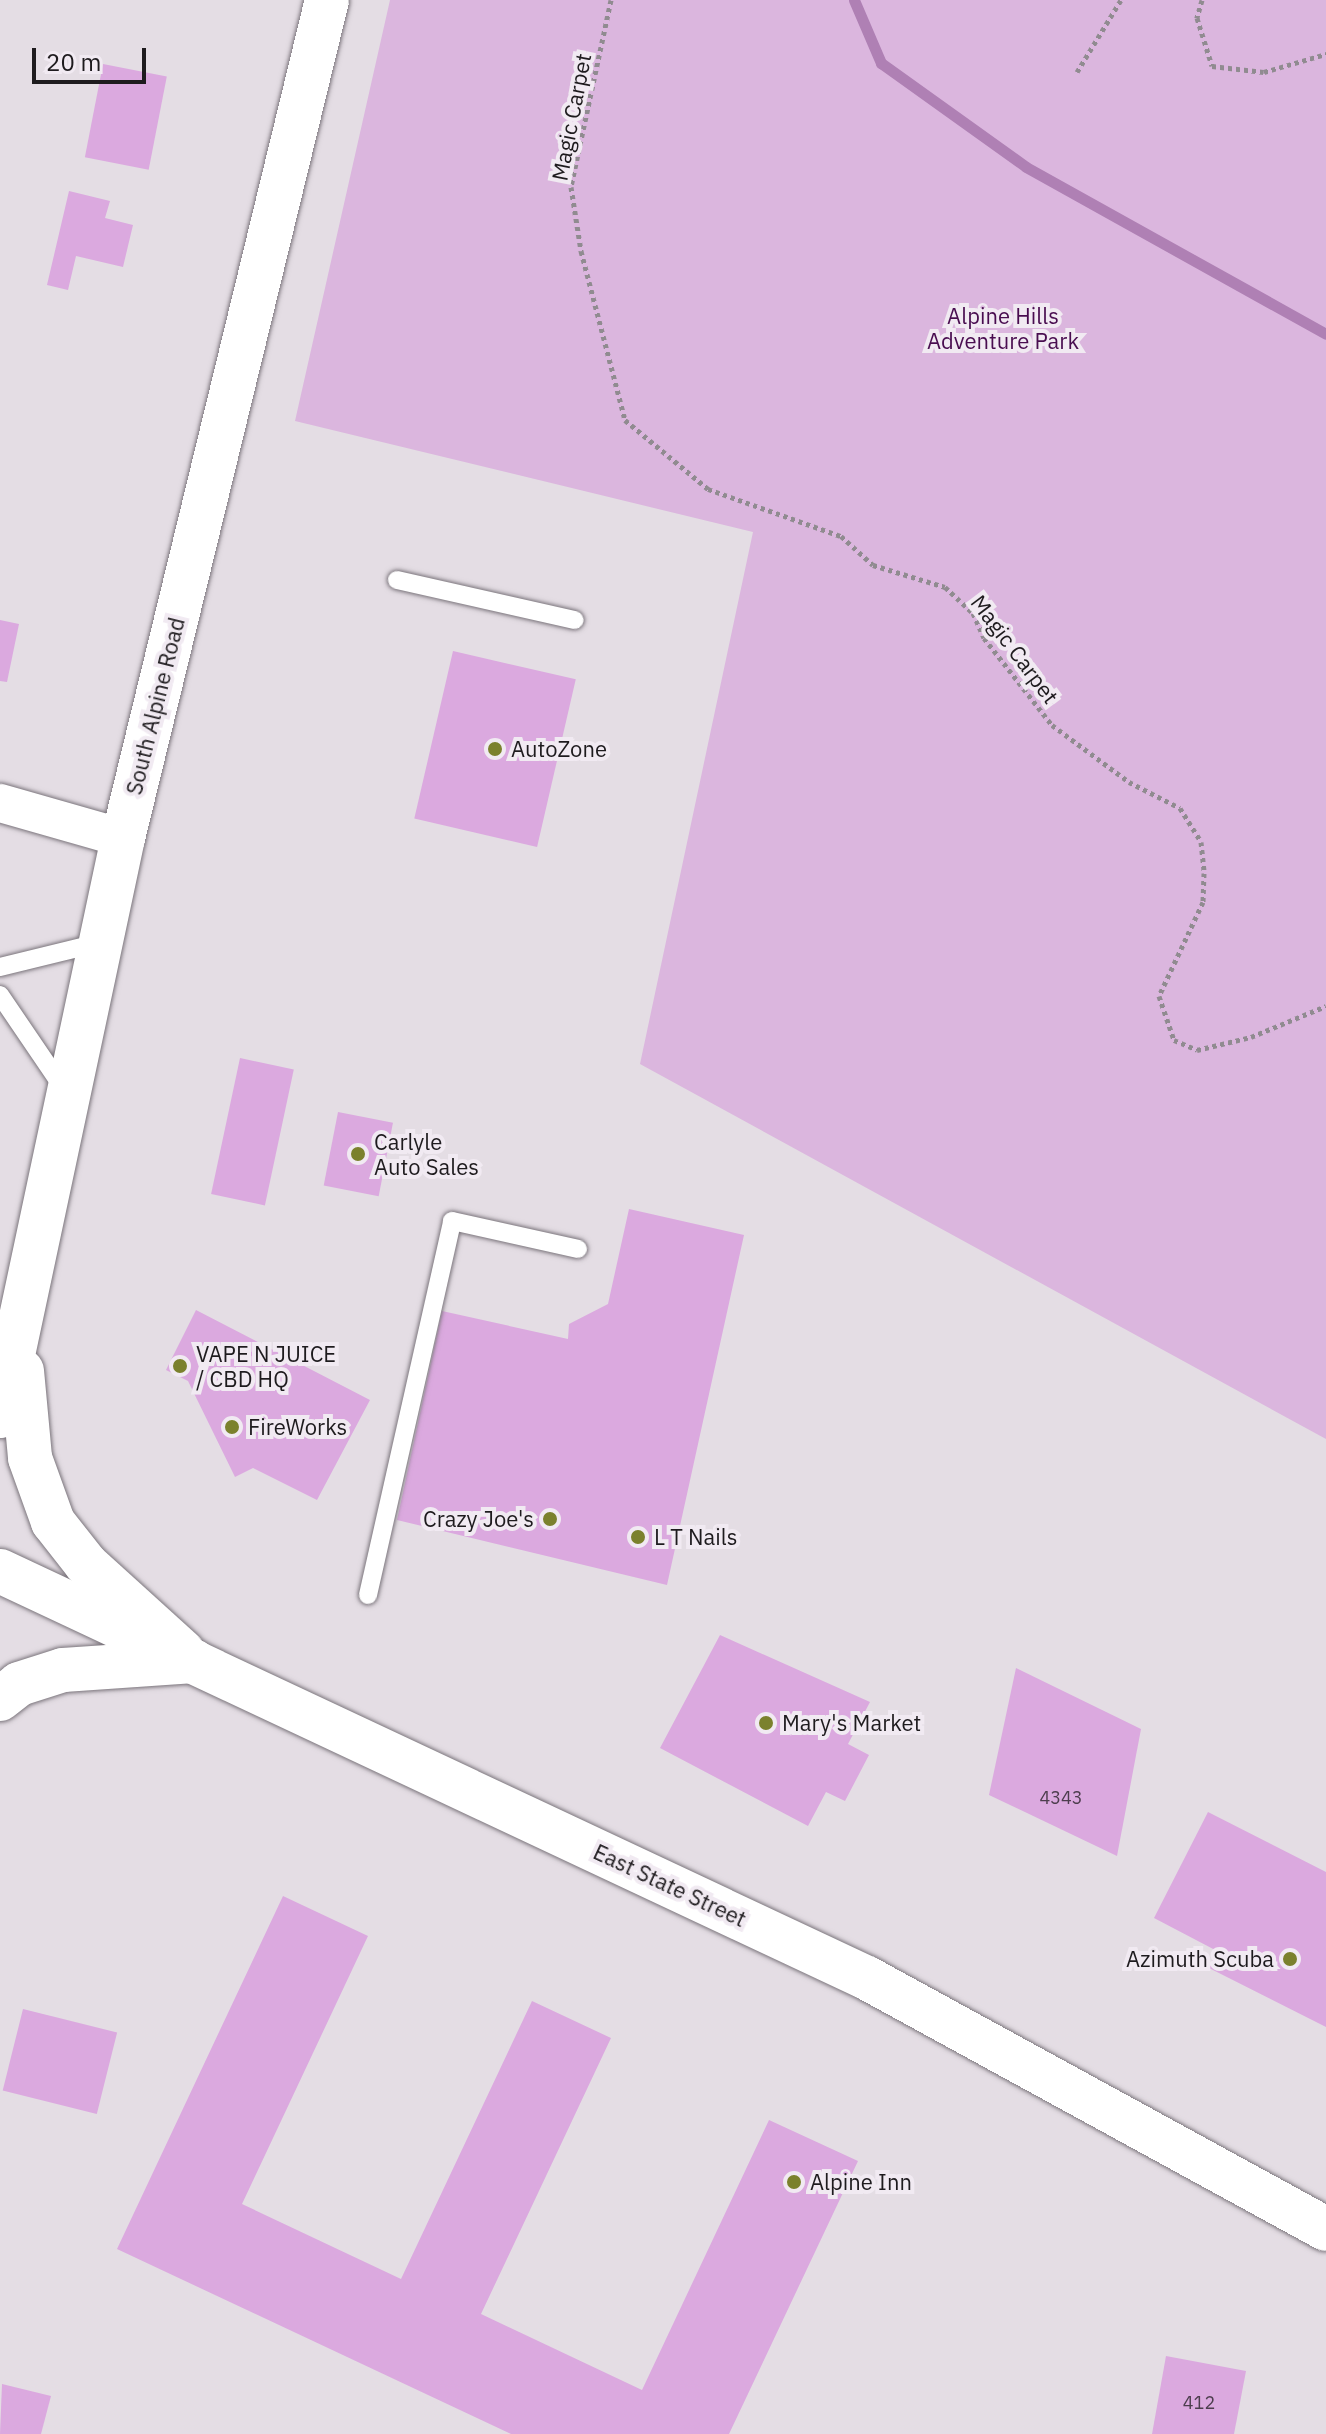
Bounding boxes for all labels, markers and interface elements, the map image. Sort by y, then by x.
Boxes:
scale bar [36,32,150,82]
text: 20 m [46,46,101,78]
street label: Magic Carpet [546,51,596,183]
park label: Alpine Hills Adventure Park [927,302,1079,354]
street label: Magic Carpet [966,590,1064,708]
street label: South Alpine Road [120,615,190,797]
place label: AutoZone [511,736,607,762]
marker: AutoZone [486,740,504,758]
place label: Carlyle Auto Sales [374,1128,479,1180]
marker: Carlyle Auto Sales [349,1145,367,1163]
place label: VAPE N JUICE / CBD HQ [196,1340,336,1392]
marker: VAPE N JUICE / CBD HQ [171,1357,189,1375]
place label: FireWorks [248,1414,347,1440]
marker: FireWorks [223,1418,241,1436]
place label: Crazy Joe's [423,1506,534,1532]
marker: Crazy Joe's [541,1510,559,1528]
place label: L T Nails [654,1524,737,1550]
marker: L T Nails [629,1528,647,1546]
place label: Mary's Market [782,1710,921,1736]
marker: Mary's Market [757,1714,775,1732]
house number: 4343 [1039,1787,1083,1809]
street label: East State Street [589,1838,751,1932]
place label: Azimuth Scuba [1126,1946,1274,1972]
marker: Azimuth Scuba [1281,1950,1299,1968]
place label: Alpine Inn [810,2169,912,2195]
marker: Alpine Inn [785,2173,803,2191]
house number: 412 [1183,2392,1215,2414]

